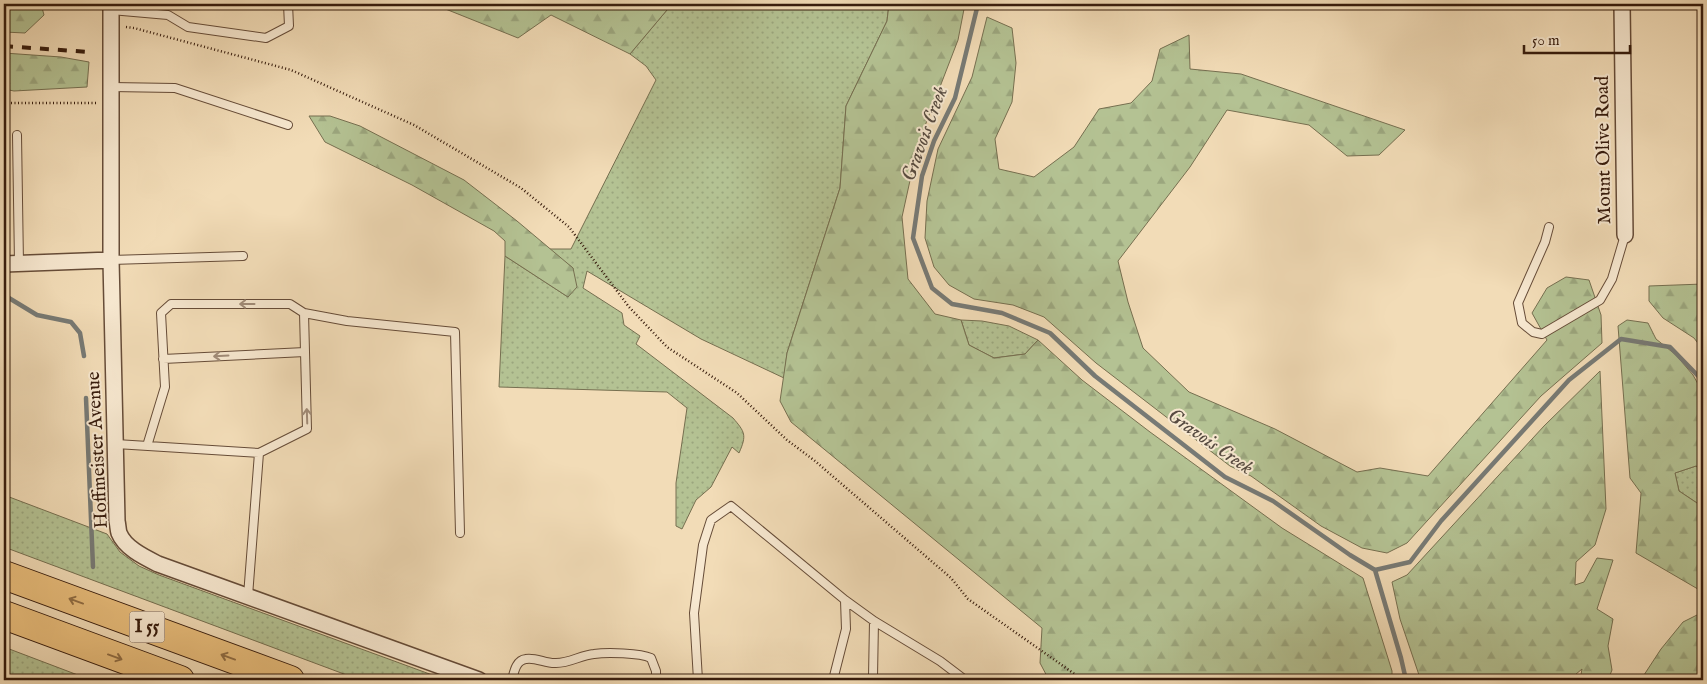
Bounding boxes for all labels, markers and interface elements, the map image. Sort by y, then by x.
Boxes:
scale bar [1524,22,1631,54]
text: 50 m [1532,31,1560,50]
street label: Mount Olive Road [1591,75,1617,224]
water label: Gravois Creek [896,83,954,185]
one-way arrow [239,299,256,309]
one-way arrow [213,352,229,361]
street label: Hoffmeister Avenue [82,371,114,529]
water label: Gravois Creek [1162,403,1258,481]
one-way arrow [302,408,311,424]
one-way arrow [69,596,84,605]
road number: I 55 [130,612,164,642]
one-way arrow [221,652,237,661]
one-way arrow [107,653,122,662]

